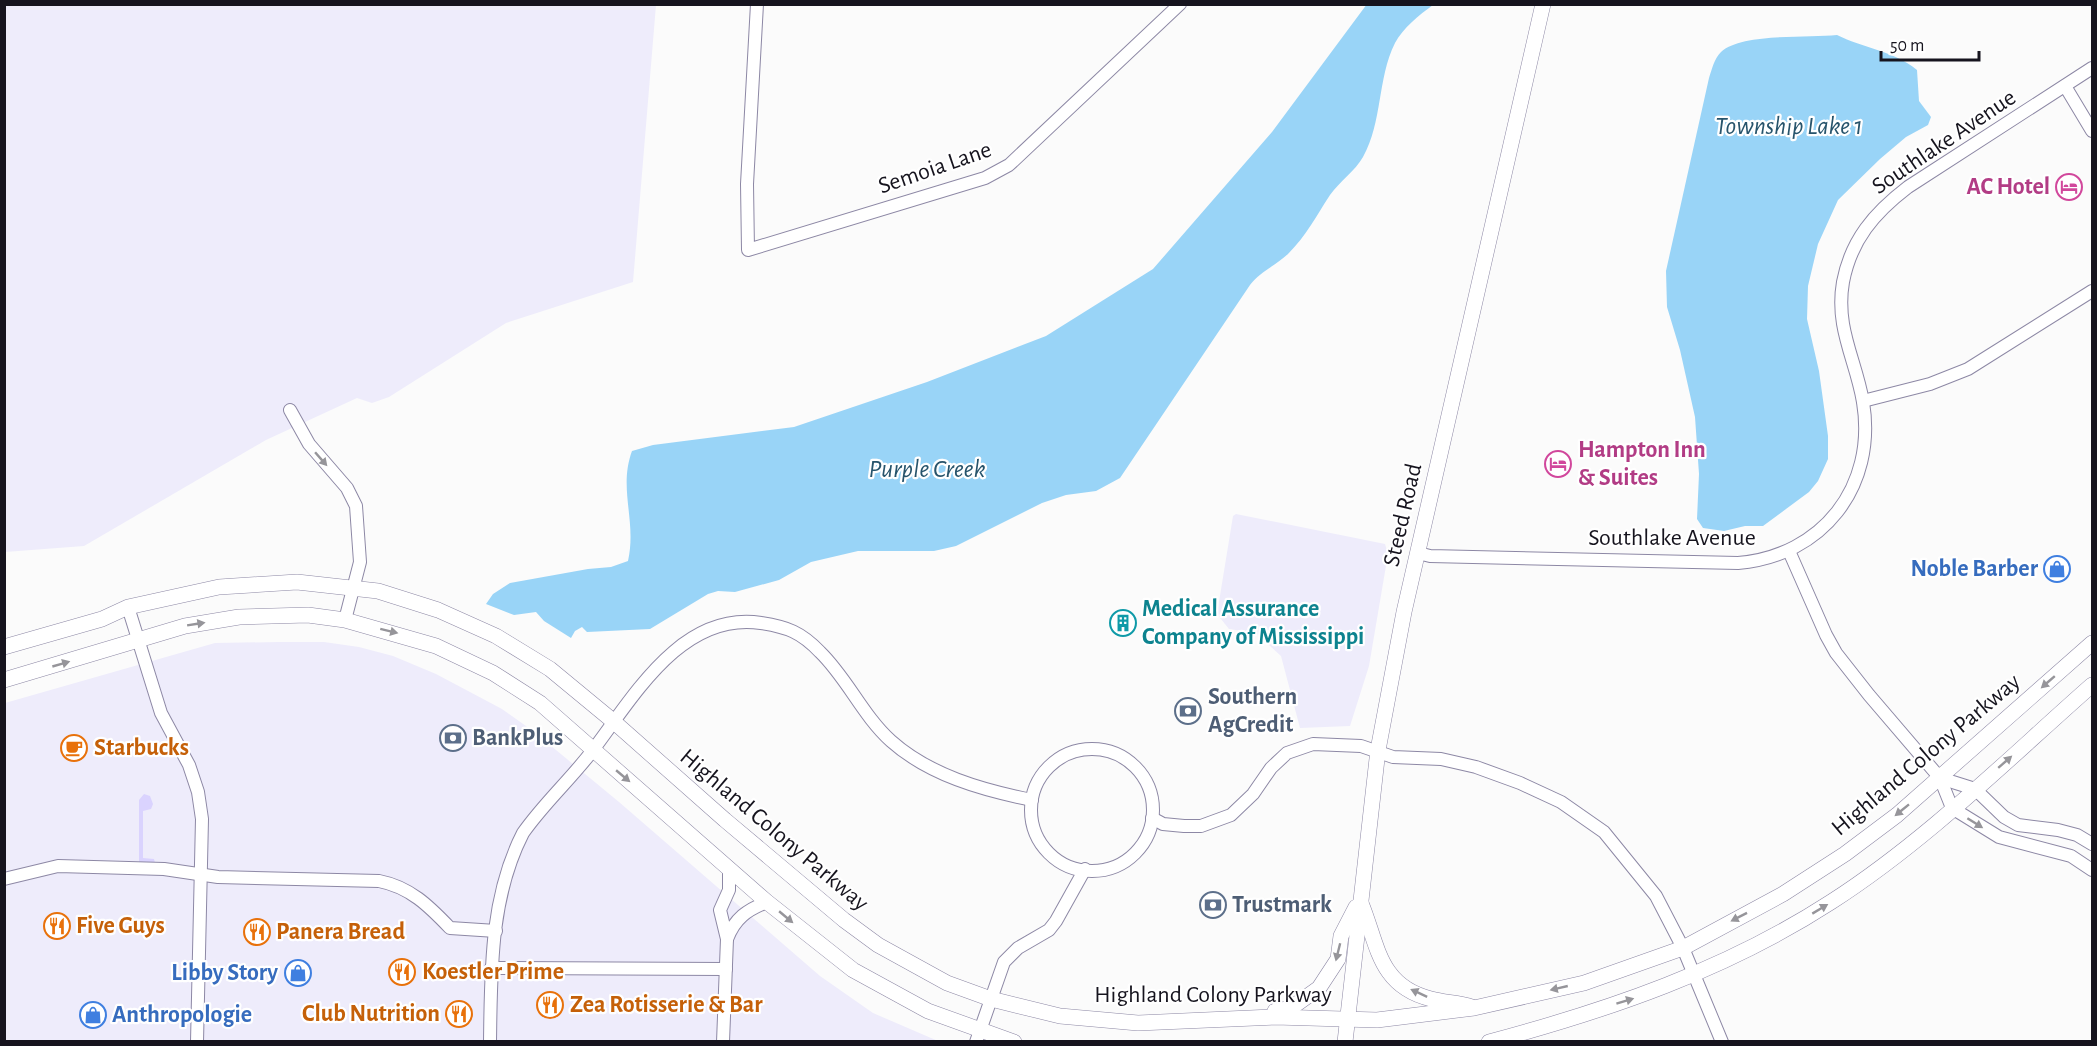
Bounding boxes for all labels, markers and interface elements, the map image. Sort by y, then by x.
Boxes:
scale bar [1881,24,1978,62]
text: 50 m [1890,37,1924,55]
street label: Southlake Avenue [1868,85,2020,199]
water label: Township Lake 1 [1715,113,1863,139]
street label: Semoia Lane [875,137,995,199]
hotel icon: AC Hotel [2054,172,2084,202]
place label: AC Hotel [1966,175,2050,199]
place label: Hampton Inn & Suites [1578,438,1706,490]
hotel icon: Hampton Inn & Suites [1543,449,1573,479]
one-way arrow [314,451,327,466]
water label: Purple Creek [868,456,986,482]
street label: Steed Road [1380,461,1426,569]
street label: Southlake Avenue [1588,526,1756,550]
shop icon: Noble Barber [2042,554,2072,584]
place label: Noble Barber [1910,557,2039,581]
place label: Medical Assurance Company of Mississippi [1142,597,1364,649]
building icon: Medical Assurance Company of Mississippi [1108,608,1138,638]
one-way arrow [186,619,205,628]
one-way arrow [379,626,398,636]
one-way arrow [52,659,70,668]
street label: Highland Colony Parkway [1827,669,2025,841]
one-way arrow [2040,675,2056,688]
place label: Southern AgCredit [1208,685,1297,737]
bank icon: Southern AgCredit [1173,696,1203,726]
bank icon: BankPlus [438,723,468,753]
place label: BankPlus [472,726,563,750]
cafe icon: Starbucks [59,733,89,763]
place label: Starbucks [94,736,189,760]
street label: Highland Colony Parkway [675,744,873,916]
one-way arrow [1998,755,2013,769]
one-way arrow [615,769,630,782]
one-way arrow [1894,804,1910,817]
one-way arrow [1967,817,1983,828]
bank icon: Trustmark [1198,890,1228,920]
place label: Trustmark [1232,893,1332,917]
one-way arrow [1812,903,1828,914]
restaurant icon: Five Guys [42,911,72,941]
one-way arrow [778,911,794,924]
one-way arrow [1730,912,1747,922]
place label: Five Guys [76,914,165,938]
restaurant icon: Panera Bread [242,917,272,947]
place label: Panera Bread [276,920,405,944]
one-way arrow [1332,943,1342,961]
restaurant icon: Koestler Prime [387,957,417,987]
shop icon: Libby Story [283,958,313,988]
place label: Koestler Prime [422,960,564,984]
place label: Libby Story [171,961,278,985]
street label: Highland Colony Parkway [1094,983,1332,1007]
one-way arrow [1549,984,1568,993]
one-way arrow [1410,989,1427,998]
restaurant icon: Zea Rotisserie & Bar [535,990,565,1020]
place label: Zea Rotisserie & Bar [570,993,763,1017]
one-way arrow [1616,996,1634,1006]
restaurant icon: Club Nutrition [444,999,474,1029]
shop icon: Anthropologie [78,1000,108,1030]
place label: Club Nutrition [302,1002,440,1026]
place label: Anthropologie [112,1003,252,1027]

